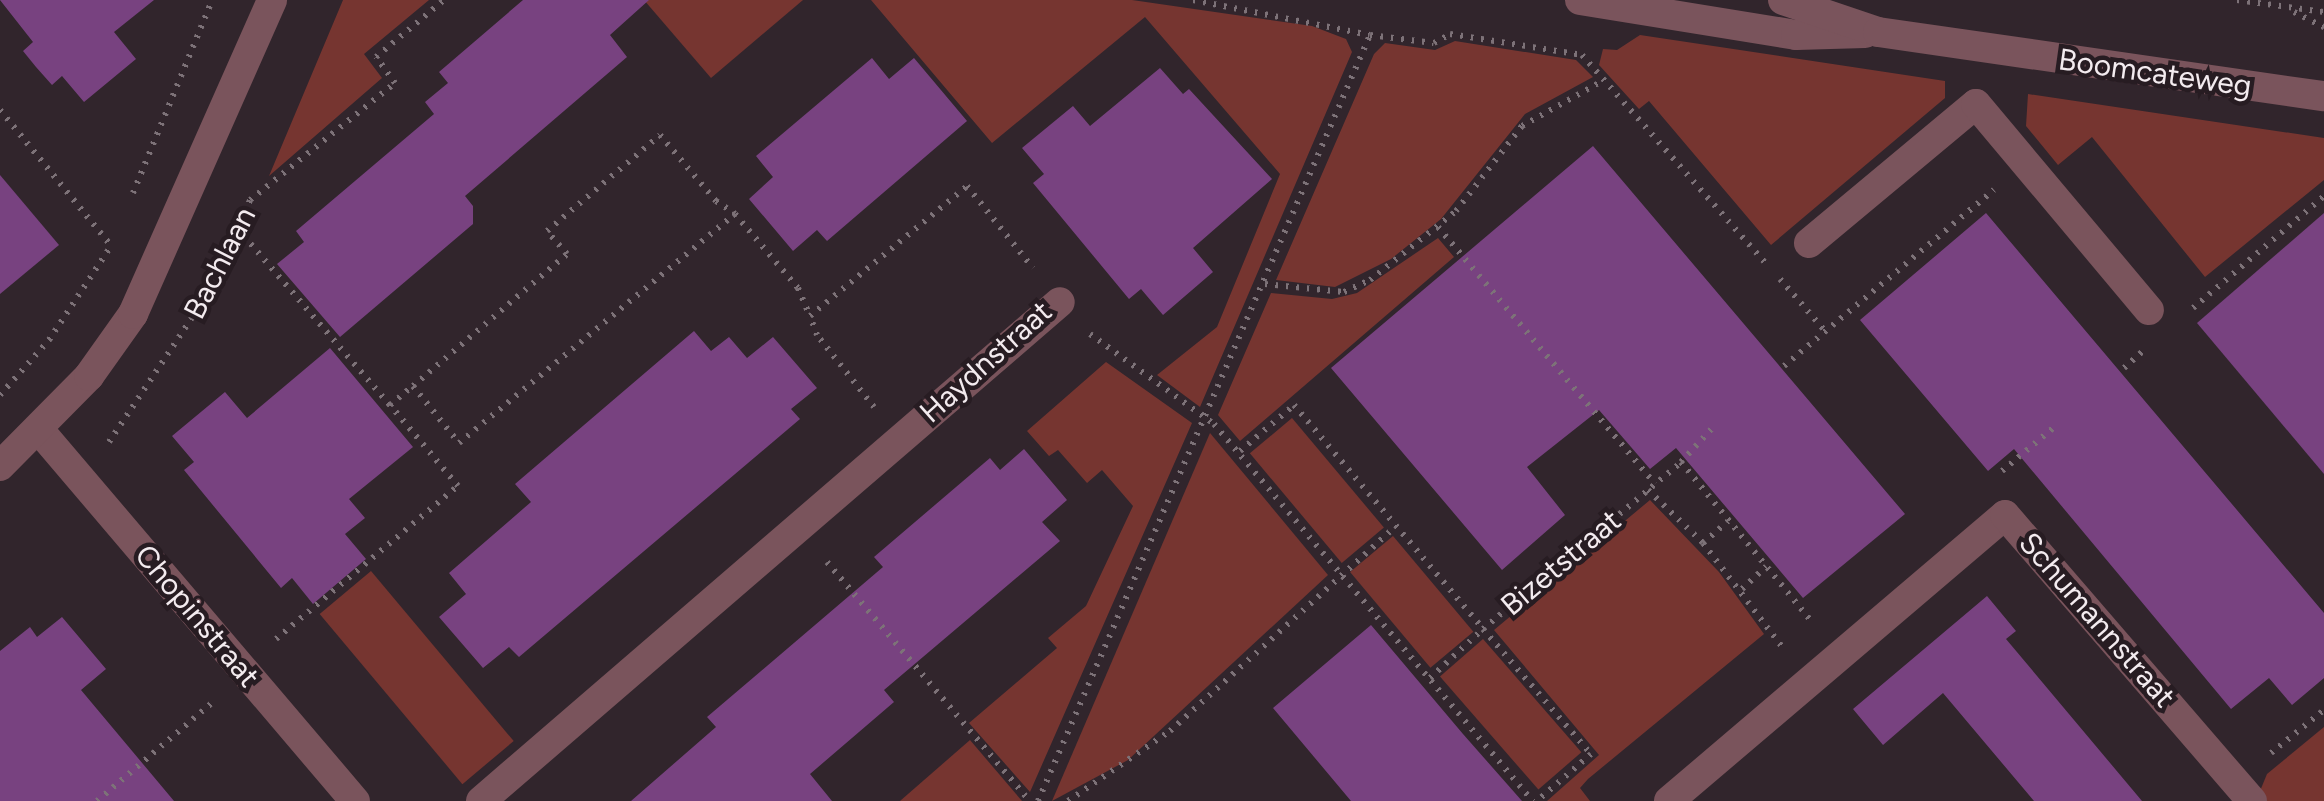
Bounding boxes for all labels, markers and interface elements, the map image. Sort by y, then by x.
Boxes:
street label: Boomcateweg [2056,42,2254,104]
street label: Bachlaan [177,201,263,325]
street label: Haydnstraat [913,294,1059,430]
street label: Bizetstraat [1494,503,1628,623]
street label: Schumannstraat [2011,525,2183,715]
street label: Chopinstraat [127,538,267,694]

